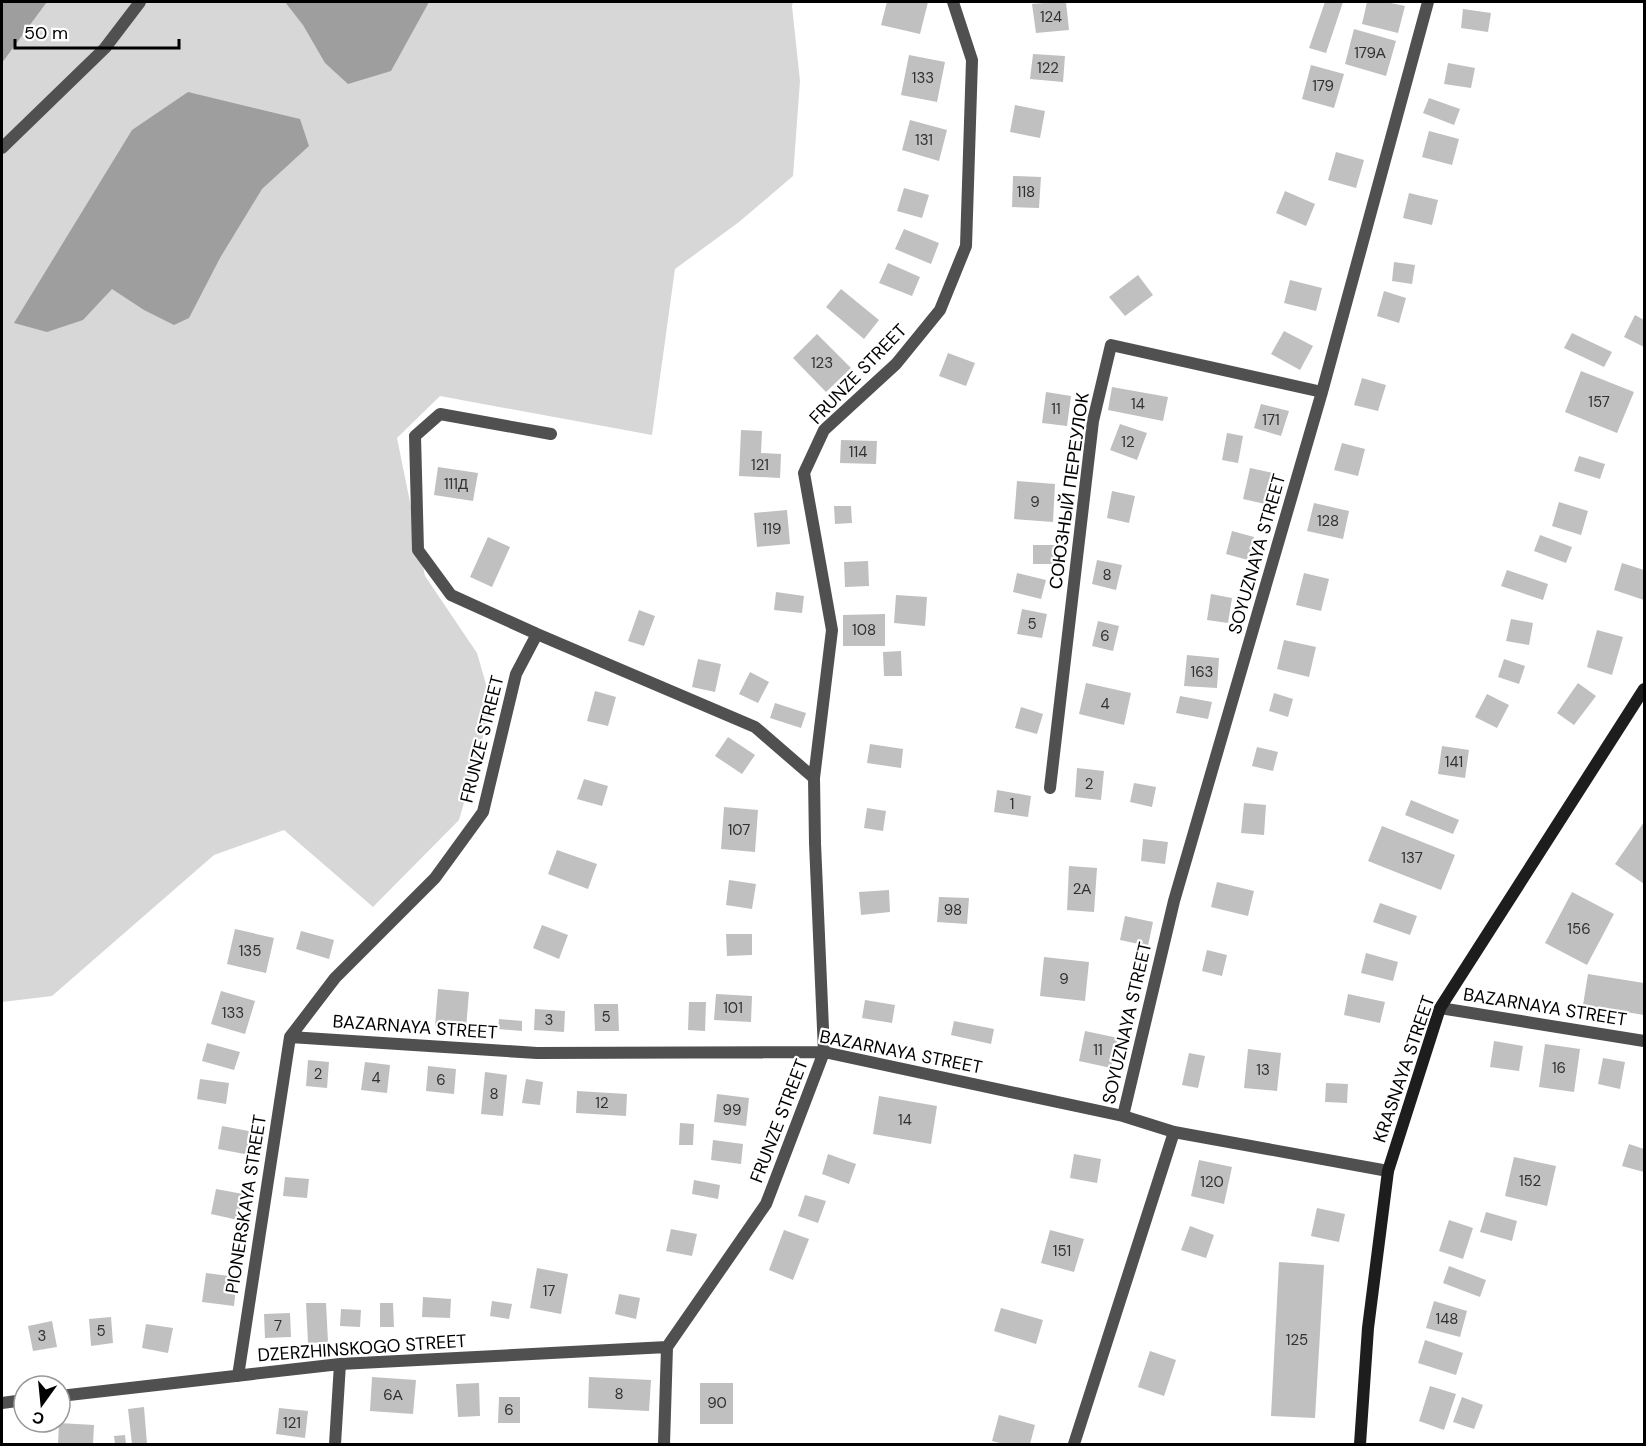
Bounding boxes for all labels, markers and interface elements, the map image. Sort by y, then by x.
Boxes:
house number: 124 [1040,7,1062,27]
scale bar [15,12,178,50]
text: 50 m [24,21,68,45]
house number: 179А [1354,43,1386,63]
house number: 122 [1037,58,1059,78]
house number: 133 [912,68,934,88]
house number: 179 [1312,76,1334,96]
house number: 131 [915,130,933,150]
house number: 118 [1017,182,1035,202]
street label: FRUNZE STREET [804,319,912,429]
house number: 123 [811,353,833,373]
street label: СОЮЗНЫЙ ПЕРЕУЛОК [1043,391,1095,591]
house number: 157 [1588,392,1610,412]
house number: 14 [1131,394,1145,414]
house number: 11 [1051,399,1061,419]
house number: 171 [1262,410,1280,430]
house number: 12 [1121,432,1135,452]
house number: 114 [849,442,867,462]
house number: 121 [751,455,769,475]
street label: SOYUZNAYA STREET [1223,471,1291,637]
house number: 111Д [444,474,468,494]
house number: 9 [1030,492,1040,512]
house number: 128 [1317,511,1339,531]
house number: 119 [763,519,781,539]
house number: 8 [1102,565,1112,585]
house number: 5 [1027,614,1037,634]
house number: 108 [852,620,876,640]
house number: 6 [1100,626,1110,646]
house number: 163 [1191,662,1213,682]
street label: FRUNZE STREET [455,673,509,805]
house number: 4 [1100,694,1110,714]
house number: 141 [1445,752,1463,772]
house number: 2 [1085,774,1093,794]
house number: 1 [1010,794,1014,814]
house number: 107 [728,820,750,840]
house number: 137 [1401,848,1423,868]
house number: 2А [1073,879,1091,899]
house number: 98 [944,900,962,920]
house number: 156 [1567,919,1591,939]
street label: SOYUZNAYA STREET [1097,940,1157,1106]
house number: 135 [239,941,261,961]
house number: 9 [1059,969,1069,989]
street label: BAZARNAYA STREET [1461,982,1629,1032]
street label: KRASNAYA STREET [1368,992,1440,1146]
house number: 101 [723,998,743,1018]
house number: 133 [222,1003,244,1023]
house number: 5 [601,1007,611,1027]
street label: BAZARNAYA STREET [332,1009,498,1045]
house number: 3 [545,1010,553,1030]
street label: BAZARNAYA STREET [818,1024,984,1080]
house number: 11 [1093,1040,1103,1060]
street label: FRUNZE STREET [744,1056,814,1186]
house number: 16 [1552,1058,1566,1078]
house number: 13 [1256,1060,1270,1080]
house number: 2 [314,1064,322,1084]
house number: 4 [371,1068,381,1088]
house number: 6 [436,1070,446,1090]
house number: 8 [489,1084,499,1104]
house number: 12 [595,1093,609,1113]
house number: 99 [723,1100,741,1120]
house number: 14 [898,1110,912,1130]
street label: PIONERSKAYA STREET [220,1113,272,1295]
house number: 152 [1519,1171,1541,1191]
house number: 120 [1200,1172,1224,1192]
house number: 151 [1053,1241,1071,1261]
house number: 17 [543,1281,555,1301]
house number: 148 [1436,1309,1458,1329]
house number: 7 [274,1316,282,1336]
house number: 5 [96,1321,106,1341]
house number: 3 [38,1326,46,1346]
street label: DZERZHINSKOGO STREET [257,1329,467,1367]
house number: 125 [1286,1330,1308,1350]
north arrow [12,1374,72,1434]
house number: 8 [614,1384,624,1404]
house number: 6А [383,1385,403,1405]
house number: 90 [707,1393,727,1413]
house number: 6 [504,1400,514,1420]
text: С [30,1406,47,1430]
house number: 121 [283,1413,301,1433]

